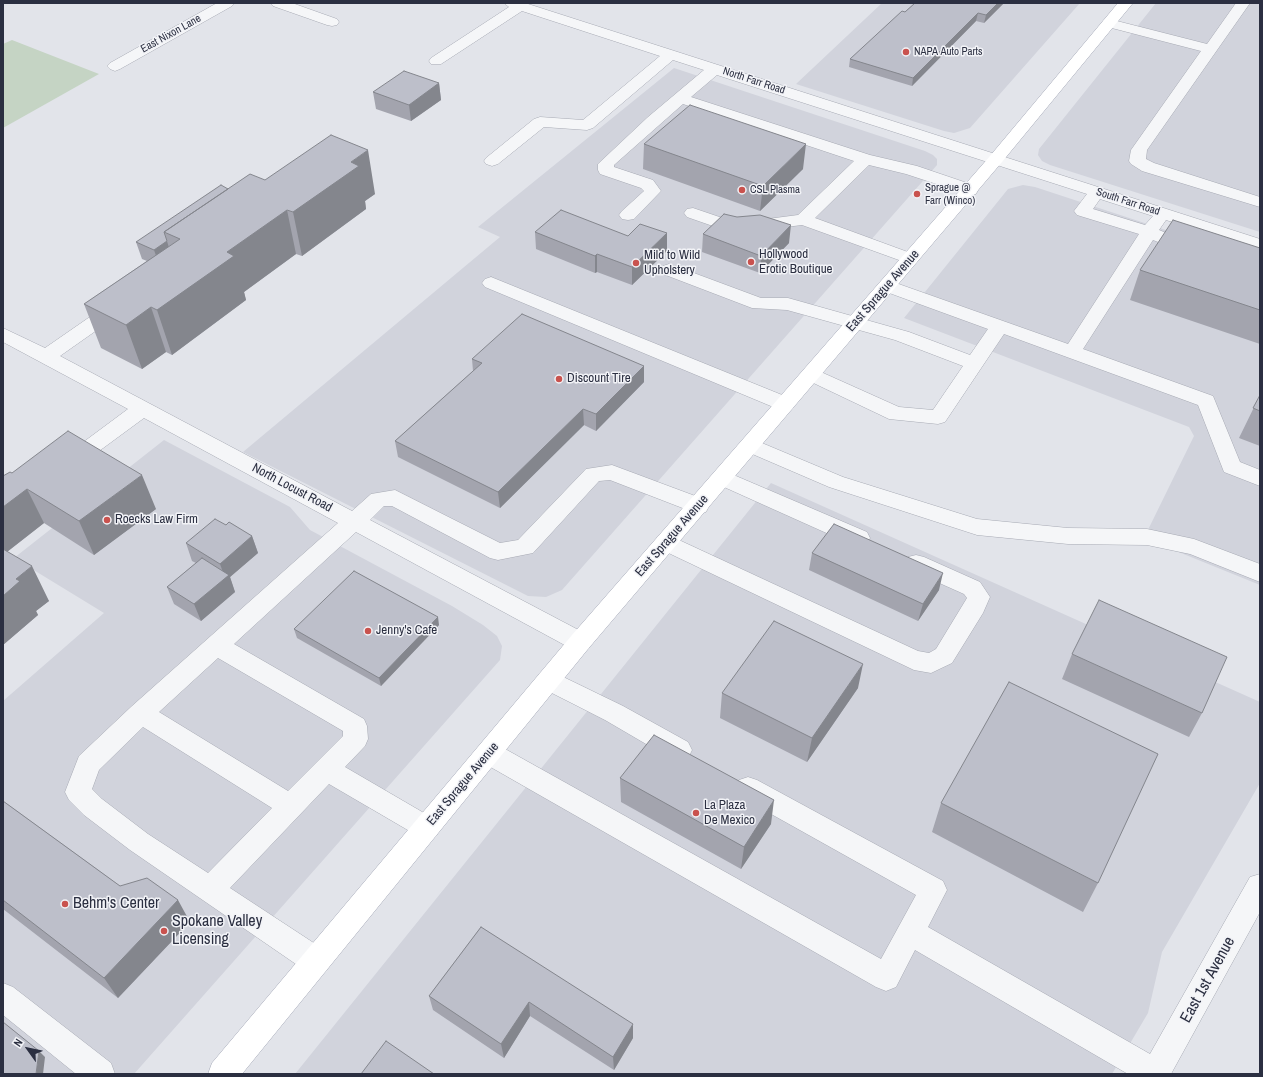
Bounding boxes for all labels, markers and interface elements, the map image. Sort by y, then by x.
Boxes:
street label: East Nixon Lane [139,12,203,56]
place label: NAPA Auto Parts [914,45,983,59]
marker: NAPA Auto Parts [901,47,911,57]
street label: North Farr Road [721,65,787,97]
place label: Sprague @ Farr (Winco) [925,181,975,207]
place label: CSL Plasma [750,183,800,197]
marker: CSL Plasma [737,185,747,195]
street label: South Farr Road [1094,185,1162,219]
marker: Sprague @ Farr (Winco) [912,189,922,199]
place label: Hollywood Erotic Boutique [759,247,832,278]
street label: East Sprague Avenue [843,247,923,335]
place label: Mild to Wild Upholstery [644,248,700,279]
marker: Hollywood Erotic Boutique [746,257,756,267]
marker: Mild to Wild Upholstery [631,258,641,268]
place label: Discount Tire [567,371,631,387]
marker: Discount Tire [554,374,564,384]
street label: North Locust Road [249,460,335,516]
street label: East Sprague Avenue [632,492,712,580]
place label: Roecks Law Firm [115,512,198,528]
marker: Roecks Law Firm [102,515,112,525]
place label: Jenny's Cafe [376,623,437,639]
marker: Jenny's Cafe [363,626,373,636]
street label: East Sprague Avenue [424,739,502,829]
place label: La Plaza De Mexico [704,798,755,829]
marker: La Plaza De Mexico [691,808,701,818]
place label: Behm's Center [73,894,159,914]
marker: Behm's Center [60,899,70,909]
place label: Spokane Valley Licensing [172,912,262,950]
marker: Spokane Valley Licensing [159,926,169,936]
street label: East 1st Avenue [1176,934,1240,1026]
north arrow [8,1029,48,1069]
text: N [10,1036,26,1049]

